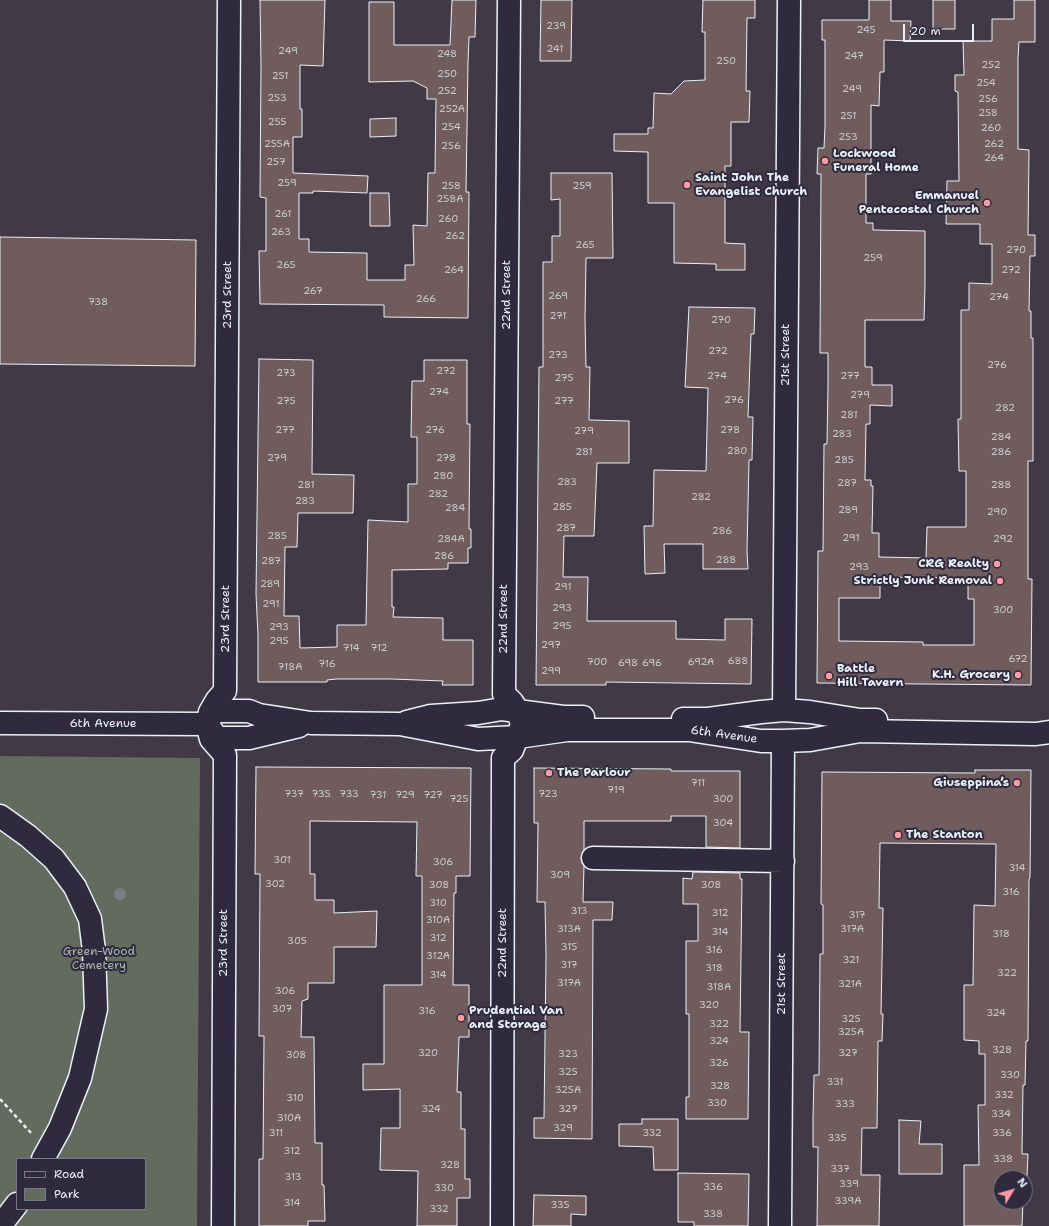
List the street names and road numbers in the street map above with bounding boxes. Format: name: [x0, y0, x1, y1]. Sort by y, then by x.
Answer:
street label: 22nd Street: [500, 260, 514, 330]
street label: 23rd Street: [221, 261, 235, 329]
street label: 21st Street: [779, 324, 793, 386]
street label: 22nd Street: [497, 584, 511, 654]
street label: 23rd Street: [219, 585, 233, 653]
street label: 6th Avenue: [69, 717, 137, 731]
street label: 6th Avenue: [690, 723, 758, 747]
street label: 22nd Street: [496, 908, 510, 978]
street label: 23rd Street: [217, 909, 231, 977]
street label: 21st Street: [775, 953, 789, 1015]

